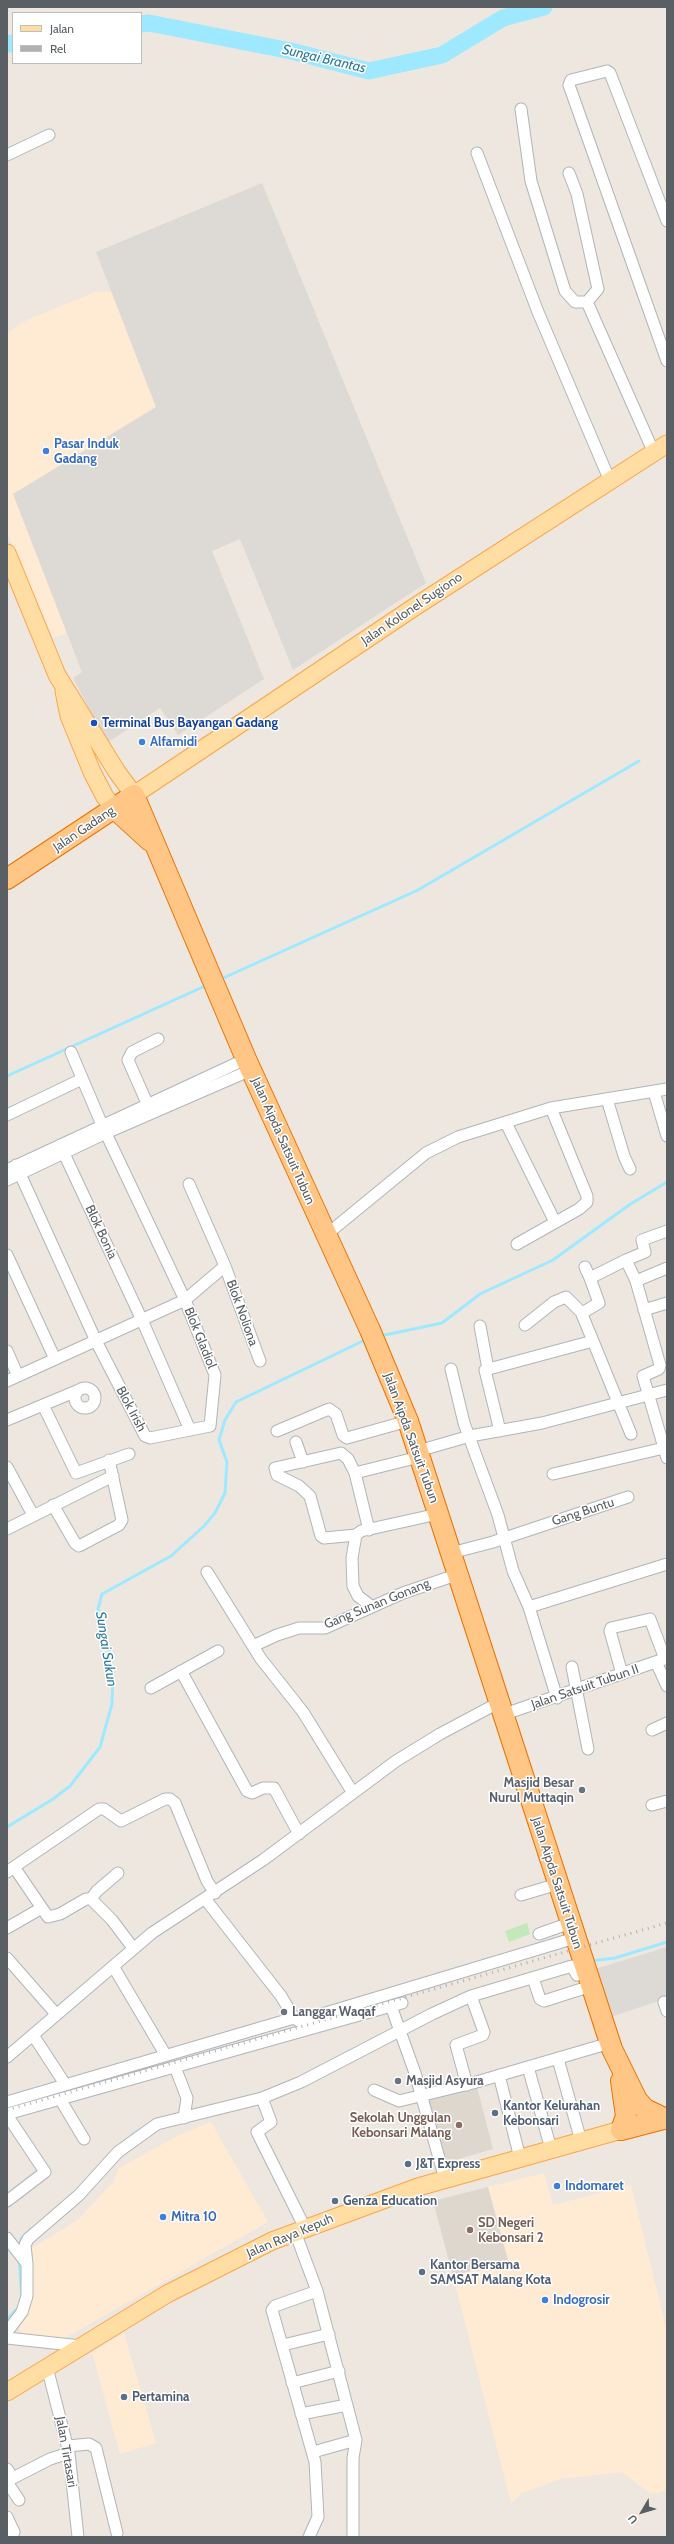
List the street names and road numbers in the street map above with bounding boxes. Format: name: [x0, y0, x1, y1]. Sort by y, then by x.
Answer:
street label: Jalan Kolonel Sugiono: [359, 569, 465, 649]
street label: Jalan Gadang: [50, 803, 118, 855]
street label: Jalan Aipda Satsuit Tubun: [248, 1075, 318, 1207]
street label: Blok Bonia: [82, 1203, 120, 1261]
street label: Blok Noliona: [223, 1278, 261, 1348]
street label: Blok Gladiol: [181, 1305, 219, 1371]
street label: Jalan Aipda Satsuit Tubun: [380, 1371, 442, 1505]
street label: Blok Irish: [113, 1384, 149, 1434]
street label: Gang Buntu: [550, 1495, 616, 1529]
street label: Gang Sunan Gonang: [322, 1576, 432, 1632]
street label: Jalan Satsuit Tubun II: [529, 1661, 641, 1713]
street label: Jalan Aipda Satsuit Tubun: [528, 1815, 586, 1951]
street label: Jalan Raya Kepuh: [244, 2211, 336, 2261]
street label: Jalan Tirtasari: [52, 2415, 80, 2489]

